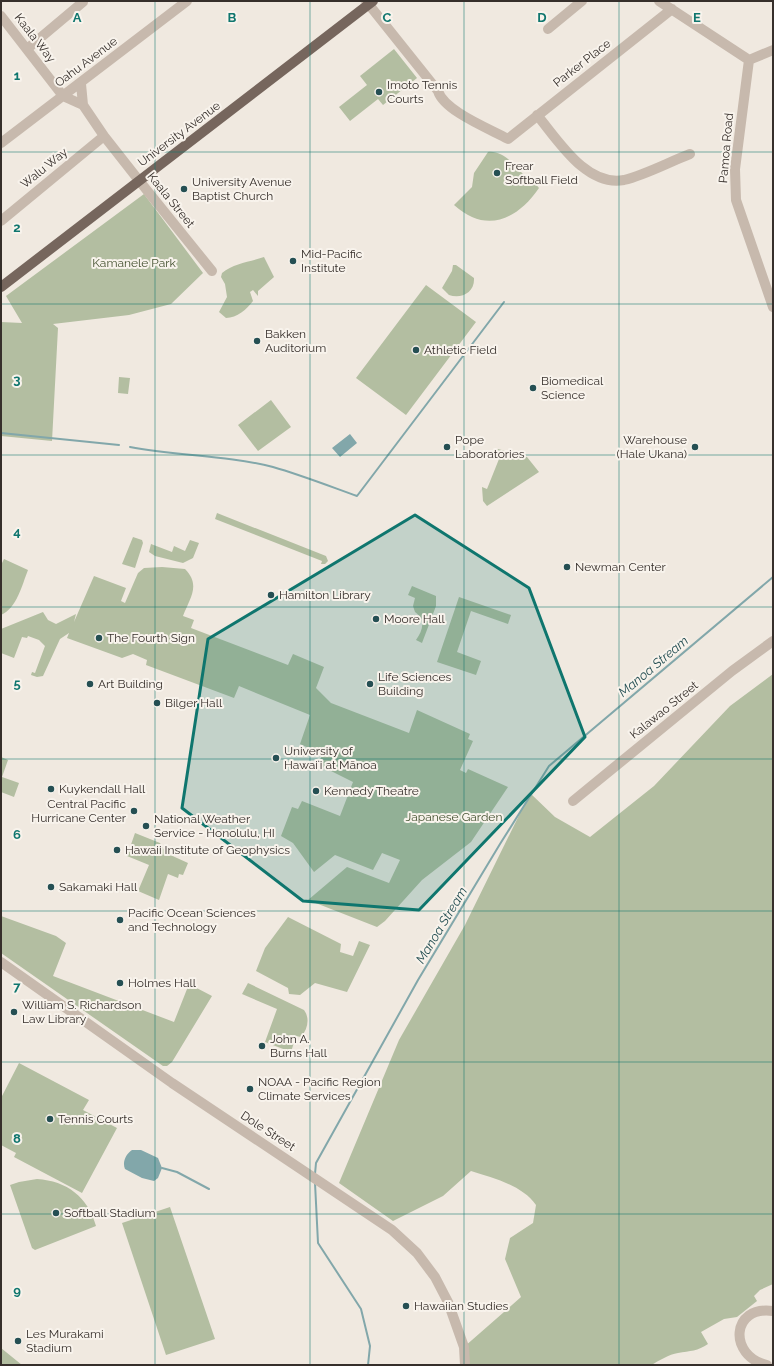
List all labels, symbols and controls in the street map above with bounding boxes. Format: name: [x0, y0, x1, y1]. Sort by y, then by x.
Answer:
text: A: [73, 10, 82, 25]
text: B: [228, 10, 237, 25]
text: C: [383, 10, 392, 25]
text: D: [537, 10, 547, 25]
text: E: [693, 10, 701, 25]
street label: Kaala Way: [12, 11, 59, 66]
street label: Oahu Avenue: [52, 34, 120, 90]
street label: Parker Place: [550, 36, 614, 90]
text: 1: [14, 68, 21, 83]
place label: Imoto Tennis Courts: [387, 78, 457, 106]
marker: Imoto Tennis Courts: [374, 87, 384, 97]
street label: University Avenue: [135, 98, 223, 170]
street label: Pamoa Road: [716, 112, 736, 184]
street label: Walu Way: [18, 145, 71, 191]
place label: Frear Softball Field: [505, 159, 578, 187]
marker: Frear Softball Field: [492, 168, 502, 178]
street label: Kaala Street: [144, 170, 198, 230]
place label: University Avenue Baptist Church: [192, 175, 291, 203]
marker: University Avenue Baptist Church: [179, 184, 189, 194]
text: 2: [13, 220, 21, 235]
place label: Mid-Pacific Institute: [301, 247, 363, 275]
park label: Kamanele Park: [92, 256, 177, 270]
marker: Mid-Pacific Institute: [288, 256, 298, 266]
place label: Bakken Auditorium: [265, 327, 326, 355]
marker: Bakken Auditorium: [252, 336, 262, 346]
place label: Athletic Field: [424, 343, 497, 357]
marker: Athletic Field: [411, 345, 421, 355]
text: 3: [13, 372, 21, 387]
place label: Biomedical Science: [541, 374, 604, 402]
marker: Biomedical Science: [528, 383, 538, 393]
place label: Pope Laboratories: [455, 433, 525, 461]
place label: Warehouse (Hale Ukana): [616, 433, 687, 461]
marker: Pope Laboratories: [442, 442, 452, 452]
marker: Warehouse (Hale Ukana): [690, 442, 700, 452]
text: 4: [13, 524, 21, 539]
place label: Newman Center: [575, 560, 667, 574]
marker: Newman Center: [562, 562, 572, 572]
place label: Hamilton Library: [279, 588, 371, 602]
marker: Hamilton Library: [266, 590, 276, 600]
place label: Moore Hall: [384, 612, 445, 626]
marker: Moore Hall: [371, 614, 381, 624]
place label: The Fourth Sign: [107, 631, 195, 645]
marker: The Fourth Sign: [94, 633, 104, 643]
water label: Manoa Stream: [615, 633, 691, 700]
place label: Life Sciences Building: [378, 670, 452, 698]
text: 5: [13, 676, 21, 691]
place label: Art Building: [98, 677, 163, 691]
street label: Kalawao Street: [627, 678, 701, 742]
marker: Art Building: [85, 679, 95, 689]
marker: Life Sciences Building: [365, 679, 375, 689]
place label: Bilger Hall: [165, 696, 223, 710]
marker: Bilger Hall: [152, 698, 162, 708]
place label: University of Hawaiʻi at Mānoa: [284, 744, 377, 772]
marker: University of Hawaiʻi at Mānoa: [271, 753, 281, 763]
place label: Kuykendall Hall: [59, 782, 146, 796]
marker: Kuykendall Hall: [46, 784, 56, 794]
place label: Kennedy Theatre: [324, 784, 419, 798]
marker: Kennedy Theatre: [311, 786, 321, 796]
place label: Central Pacific Hurricane Center: [31, 797, 127, 825]
marker: Central Pacific Hurricane Center: [129, 806, 139, 816]
park label: Japanese Garden: [406, 810, 502, 824]
place label: National Weather Service - Honolulu, HI: [154, 812, 275, 840]
marker: National Weather Service - Honolulu, HI: [141, 821, 151, 831]
text: 6: [13, 827, 21, 842]
place label: Hawaii Institute of Geophysics: [125, 843, 290, 857]
marker: Hawaii Institute of Geophysics: [112, 845, 122, 855]
place label: Sakamaki Hall: [59, 880, 138, 894]
marker: Sakamaki Hall: [46, 882, 56, 892]
water label: Manoa Stream: [413, 884, 470, 966]
place label: Pacific Ocean Sciences and Technology: [128, 906, 256, 934]
marker: Pacific Ocean Sciences and Technology: [115, 915, 125, 925]
place label: Holmes Hall: [128, 976, 197, 990]
marker: Holmes Hall: [115, 978, 125, 988]
text: 7: [13, 979, 21, 994]
place label: William S. Richardson Law Library: [22, 998, 142, 1026]
marker: William S. Richardson Law Library: [9, 1007, 19, 1017]
place label: John A. Burns Hall: [270, 1032, 328, 1060]
marker: John A. Burns Hall: [257, 1041, 267, 1051]
place label: NOAA - Pacific Region Climate Services: [258, 1075, 381, 1103]
marker: NOAA - Pacific Region Climate Services: [245, 1084, 255, 1094]
street label: Dole Street: [238, 1108, 298, 1154]
place label: Tennis Courts: [58, 1112, 133, 1126]
marker: Tennis Courts: [45, 1114, 55, 1124]
text: 8: [13, 1131, 21, 1146]
place label: Softball Stadium: [64, 1206, 155, 1220]
marker: Softball Stadium: [51, 1208, 61, 1218]
text: 9: [13, 1283, 21, 1298]
place label: Hawaiian Studies: [414, 1299, 509, 1313]
marker: Hawaiian Studies: [401, 1301, 411, 1311]
place label: Les Murakami Stadium: [26, 1327, 104, 1355]
marker: Les Murakami Stadium: [13, 1336, 23, 1346]

